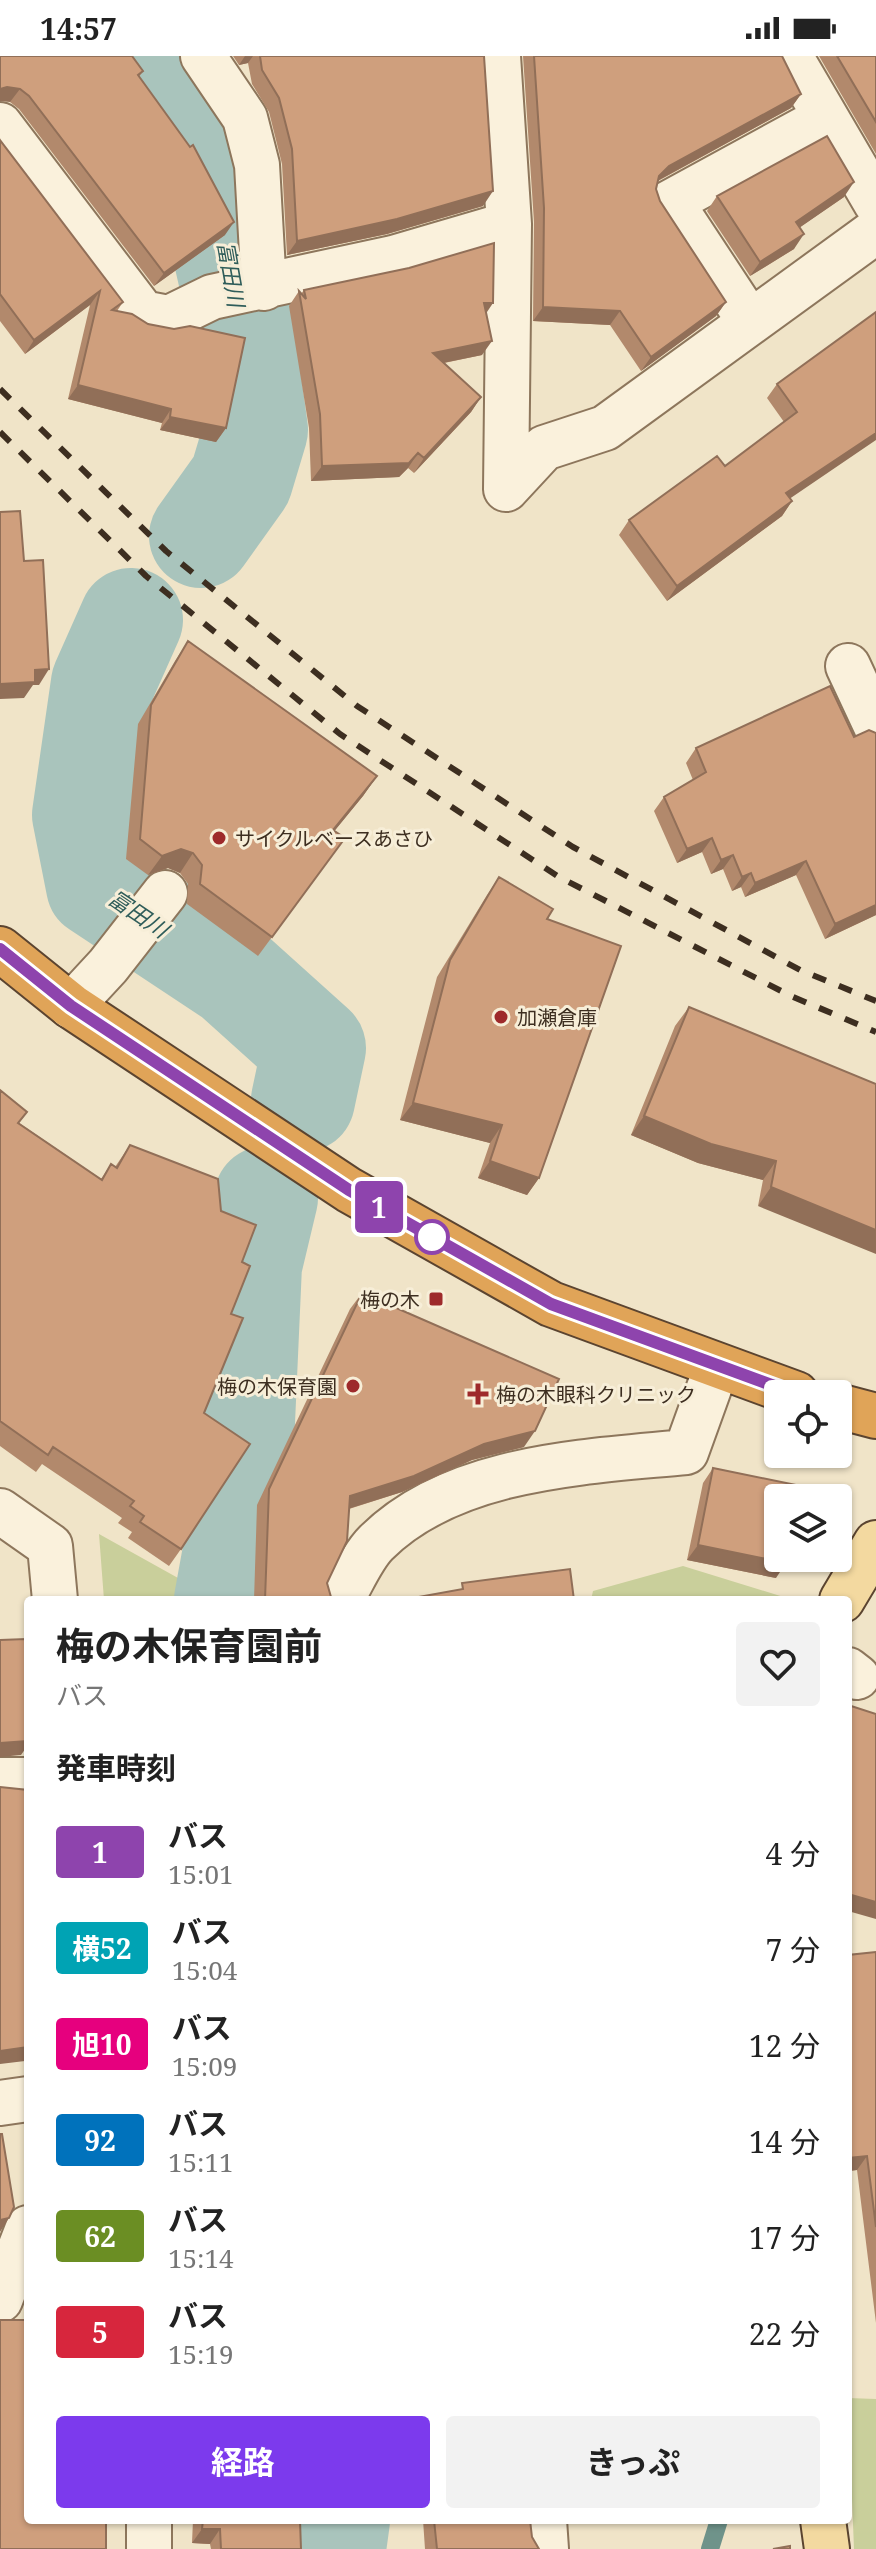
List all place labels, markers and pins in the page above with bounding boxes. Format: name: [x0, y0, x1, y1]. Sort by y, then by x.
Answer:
place label: サイクルベースあさひ: [235, 825, 433, 852]
marker: サイクルベースあさひ: [210, 829, 228, 847]
place label: 加瀬倉庫: [517, 1004, 597, 1031]
marker: 加瀬倉庫: [492, 1008, 510, 1026]
unlabelled marker: [415, 1220, 449, 1254]
place label: 梅の木: [360, 1286, 420, 1313]
marker: 梅の木: [427, 1290, 445, 1308]
place label: 梅の木保育園: [217, 1373, 337, 1400]
marker: 梅の木保育園: [344, 1377, 362, 1395]
place label: 梅の木眼科クリニック: [496, 1381, 696, 1408]
marker: 梅の木眼科クリニック: [467, 1383, 489, 1405]

